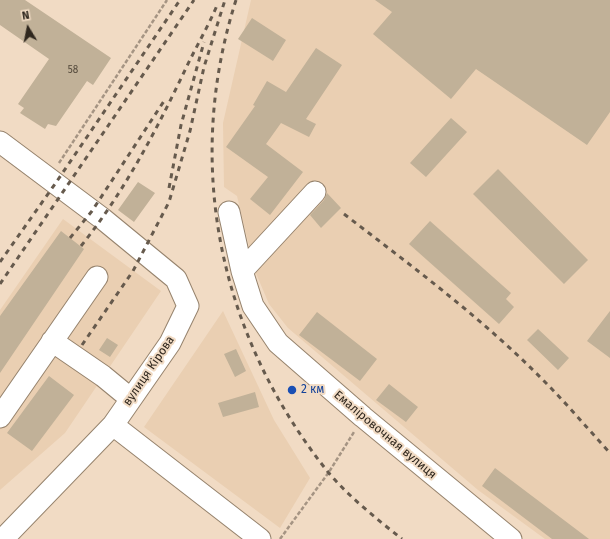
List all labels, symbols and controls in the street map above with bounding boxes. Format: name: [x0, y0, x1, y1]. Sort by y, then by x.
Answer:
north arrow: [8, 8, 48, 48]
text: N: [21, 9, 31, 23]
house number: 58: [68, 64, 78, 76]
street label: вулиця Кірова: [120, 333, 178, 409]
place label: 2 км: [301, 383, 324, 397]
marker: 2 км: [286, 384, 298, 396]
street label: Емаліровочная вулиця: [331, 388, 439, 482]

